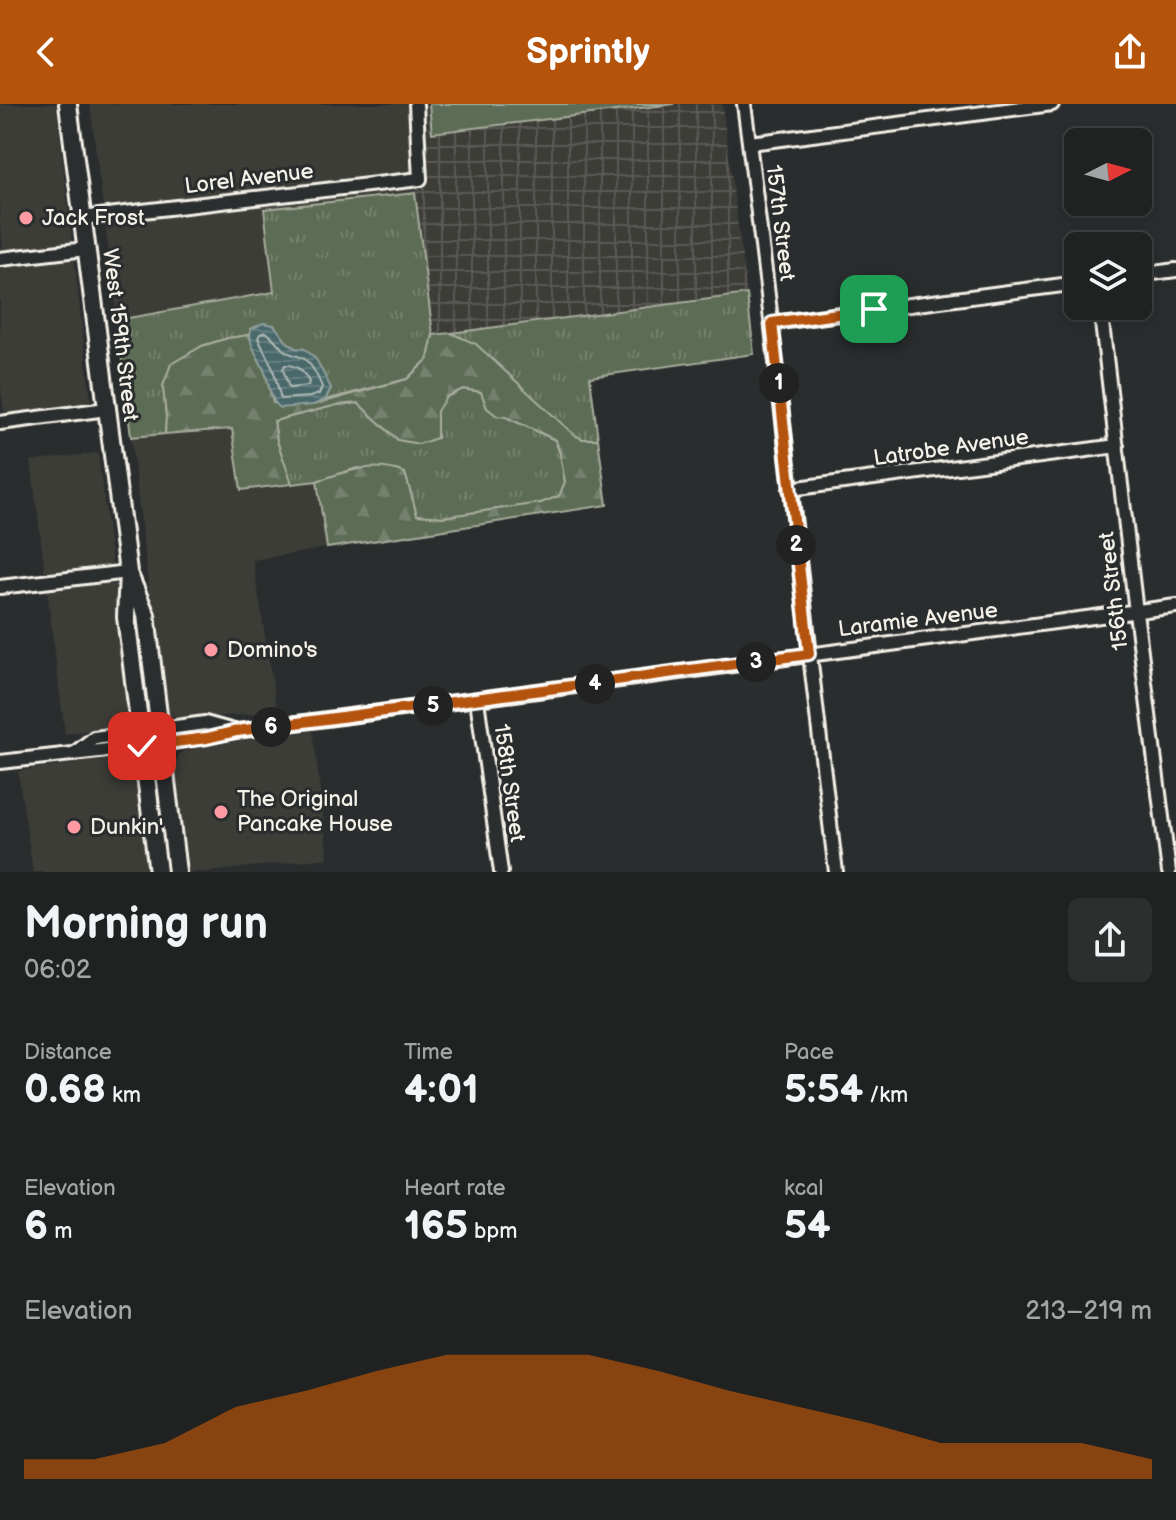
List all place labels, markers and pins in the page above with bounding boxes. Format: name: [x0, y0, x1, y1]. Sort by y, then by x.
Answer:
place label: Jack Frost: [42, 205, 145, 232]
marker: Jack Frost: [17, 209, 35, 227]
pin: [840, 275, 908, 343]
pin: 1: [759, 363, 799, 403]
pin: 2: [776, 525, 816, 565]
place label: Domino's: [227, 637, 318, 664]
marker: Domino's: [202, 641, 220, 659]
pin: 3: [736, 642, 776, 682]
pin: 4: [575, 664, 615, 704]
pin: 5: [413, 686, 453, 726]
pin: 6: [251, 707, 291, 747]
pin: [108, 712, 176, 780]
place label: The Original Pancake House: [237, 786, 393, 838]
marker: The Original Pancake House: [212, 803, 230, 821]
place label: Dunkin': [90, 814, 164, 841]
marker: Dunkin': [65, 818, 83, 836]

